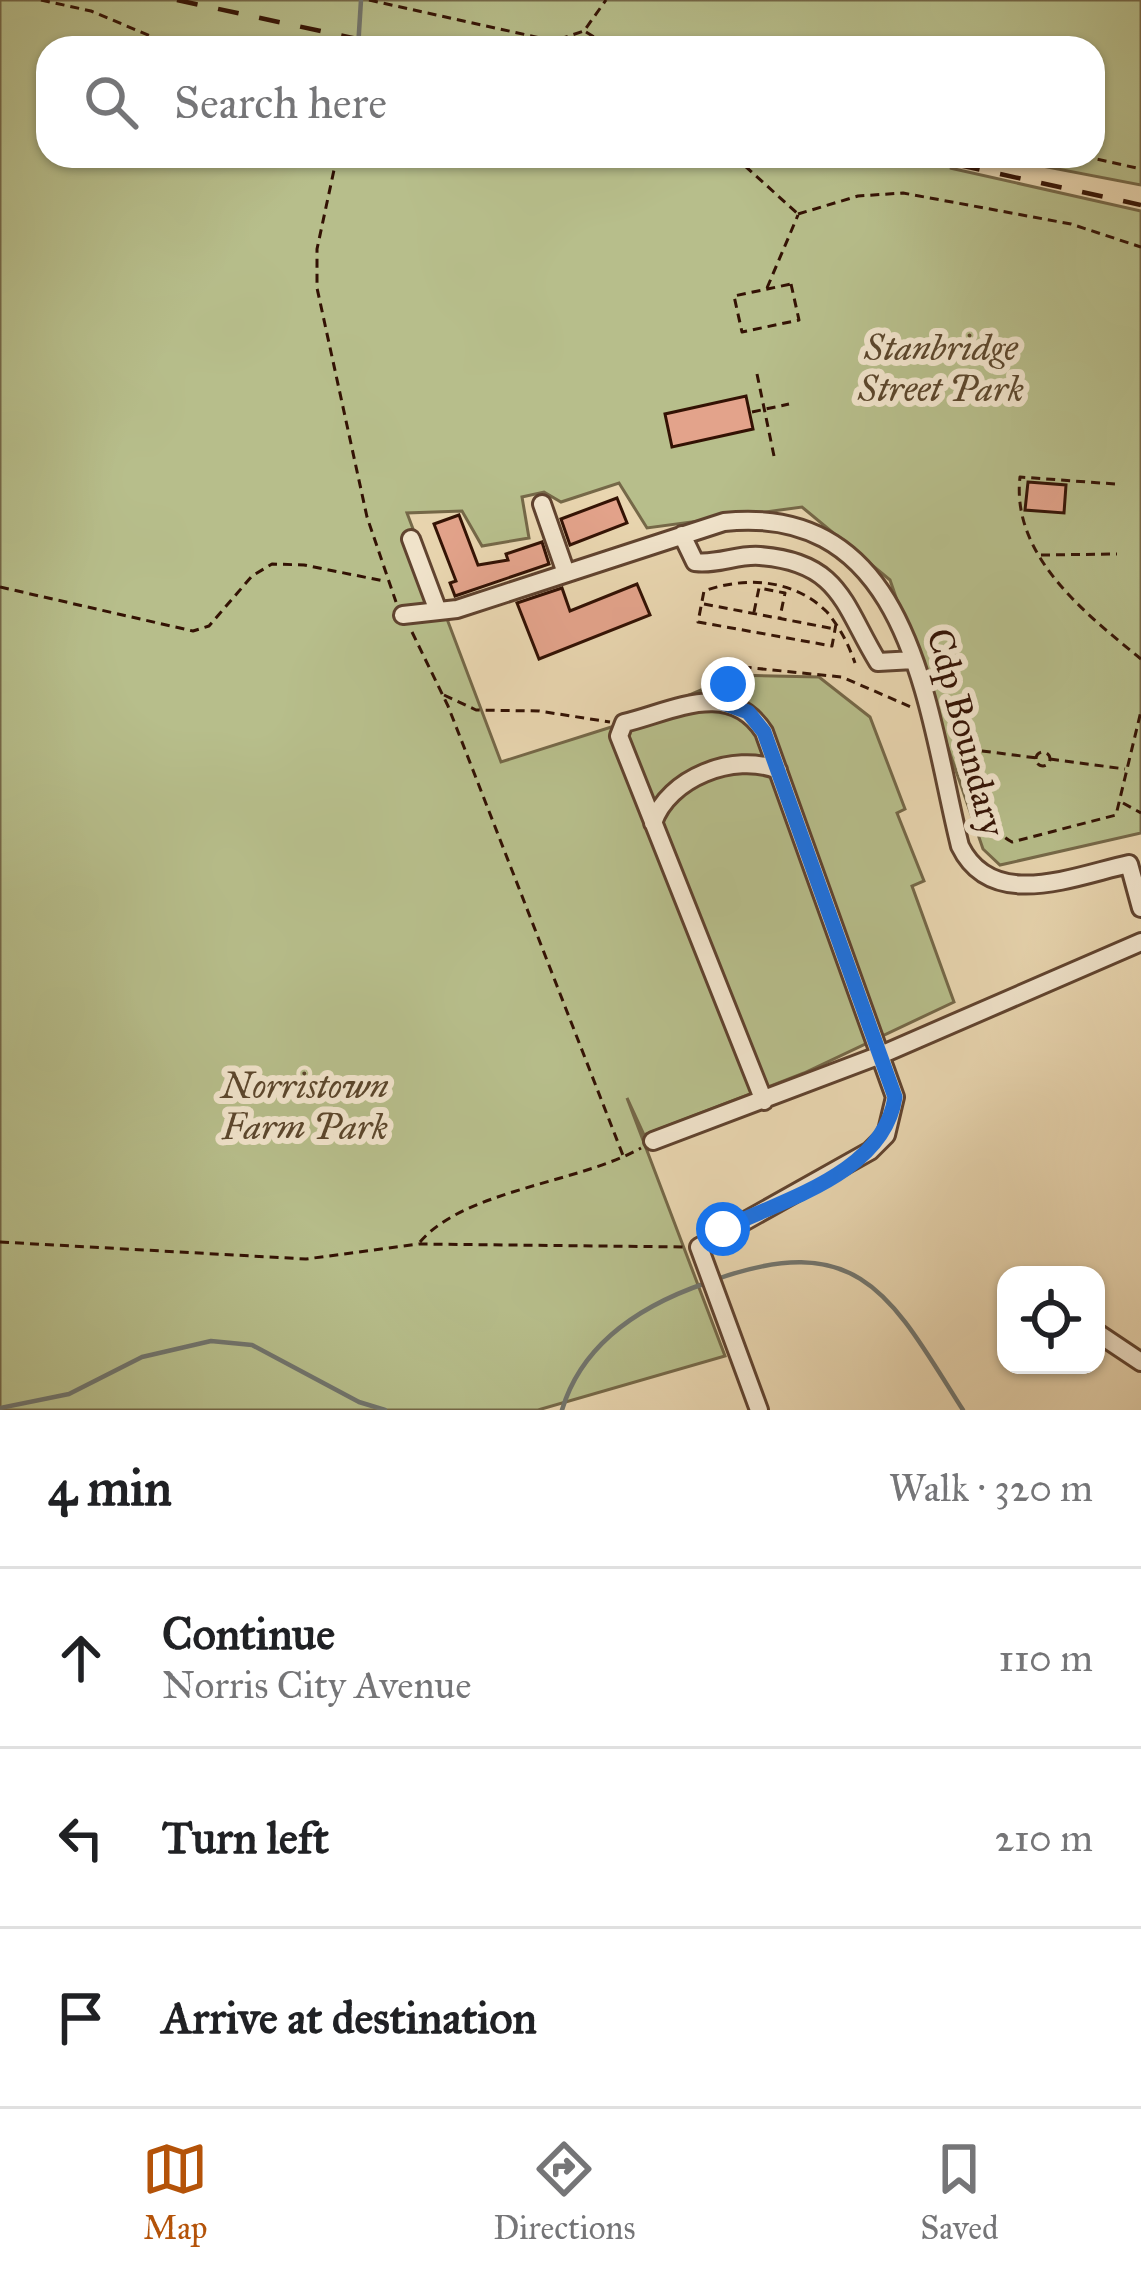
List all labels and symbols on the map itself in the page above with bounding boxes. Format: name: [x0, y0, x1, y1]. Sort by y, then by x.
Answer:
park label: Stanbridge Street Park: [857, 326, 1024, 411]
street label: Cdp Boundary: [917, 624, 1015, 842]
route end: [701, 657, 755, 711]
park label: Norristown Farm Park: [219, 1064, 389, 1149]
route start: [696, 1202, 750, 1256]

